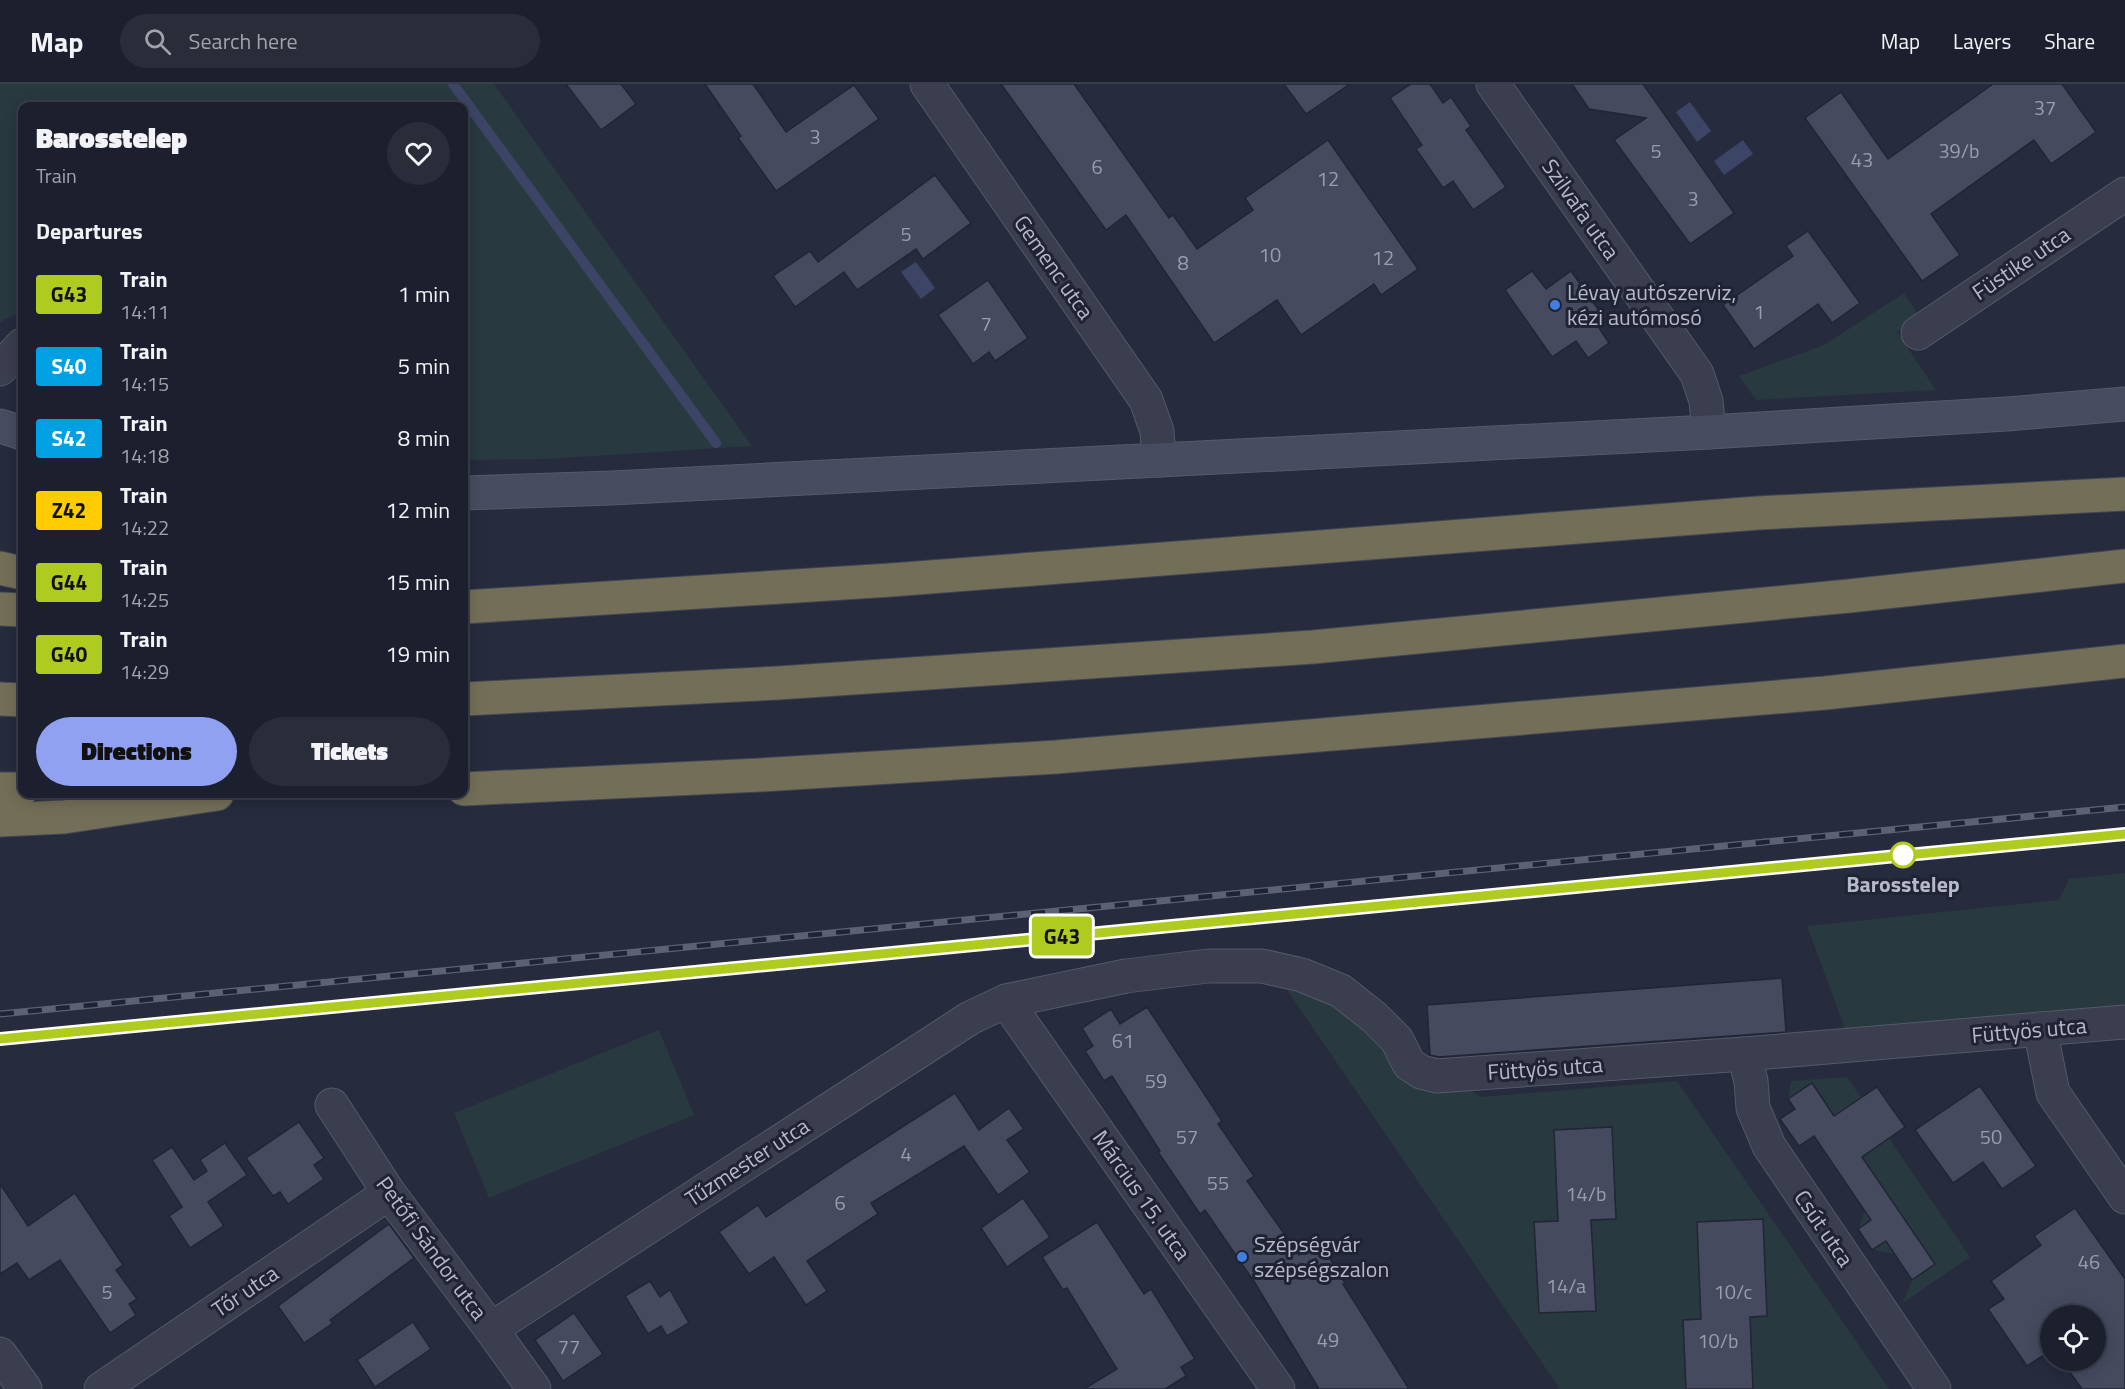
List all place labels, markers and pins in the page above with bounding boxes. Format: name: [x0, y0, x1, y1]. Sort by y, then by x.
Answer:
place label: Lévay autószerviz, kézi autómosó: [1567, 275, 1736, 334]
marker: Lévay autószerviz, kézi autómosó: [1548, 298, 1562, 312]
marker: Barosstelep: [1890, 842, 1916, 868]
place label: Barosstelep: [1846, 867, 1960, 901]
place label: Szépségvár szépségszalon: [1254, 1227, 1389, 1286]
marker: Szépségvár szépségszalon: [1235, 1250, 1249, 1264]

